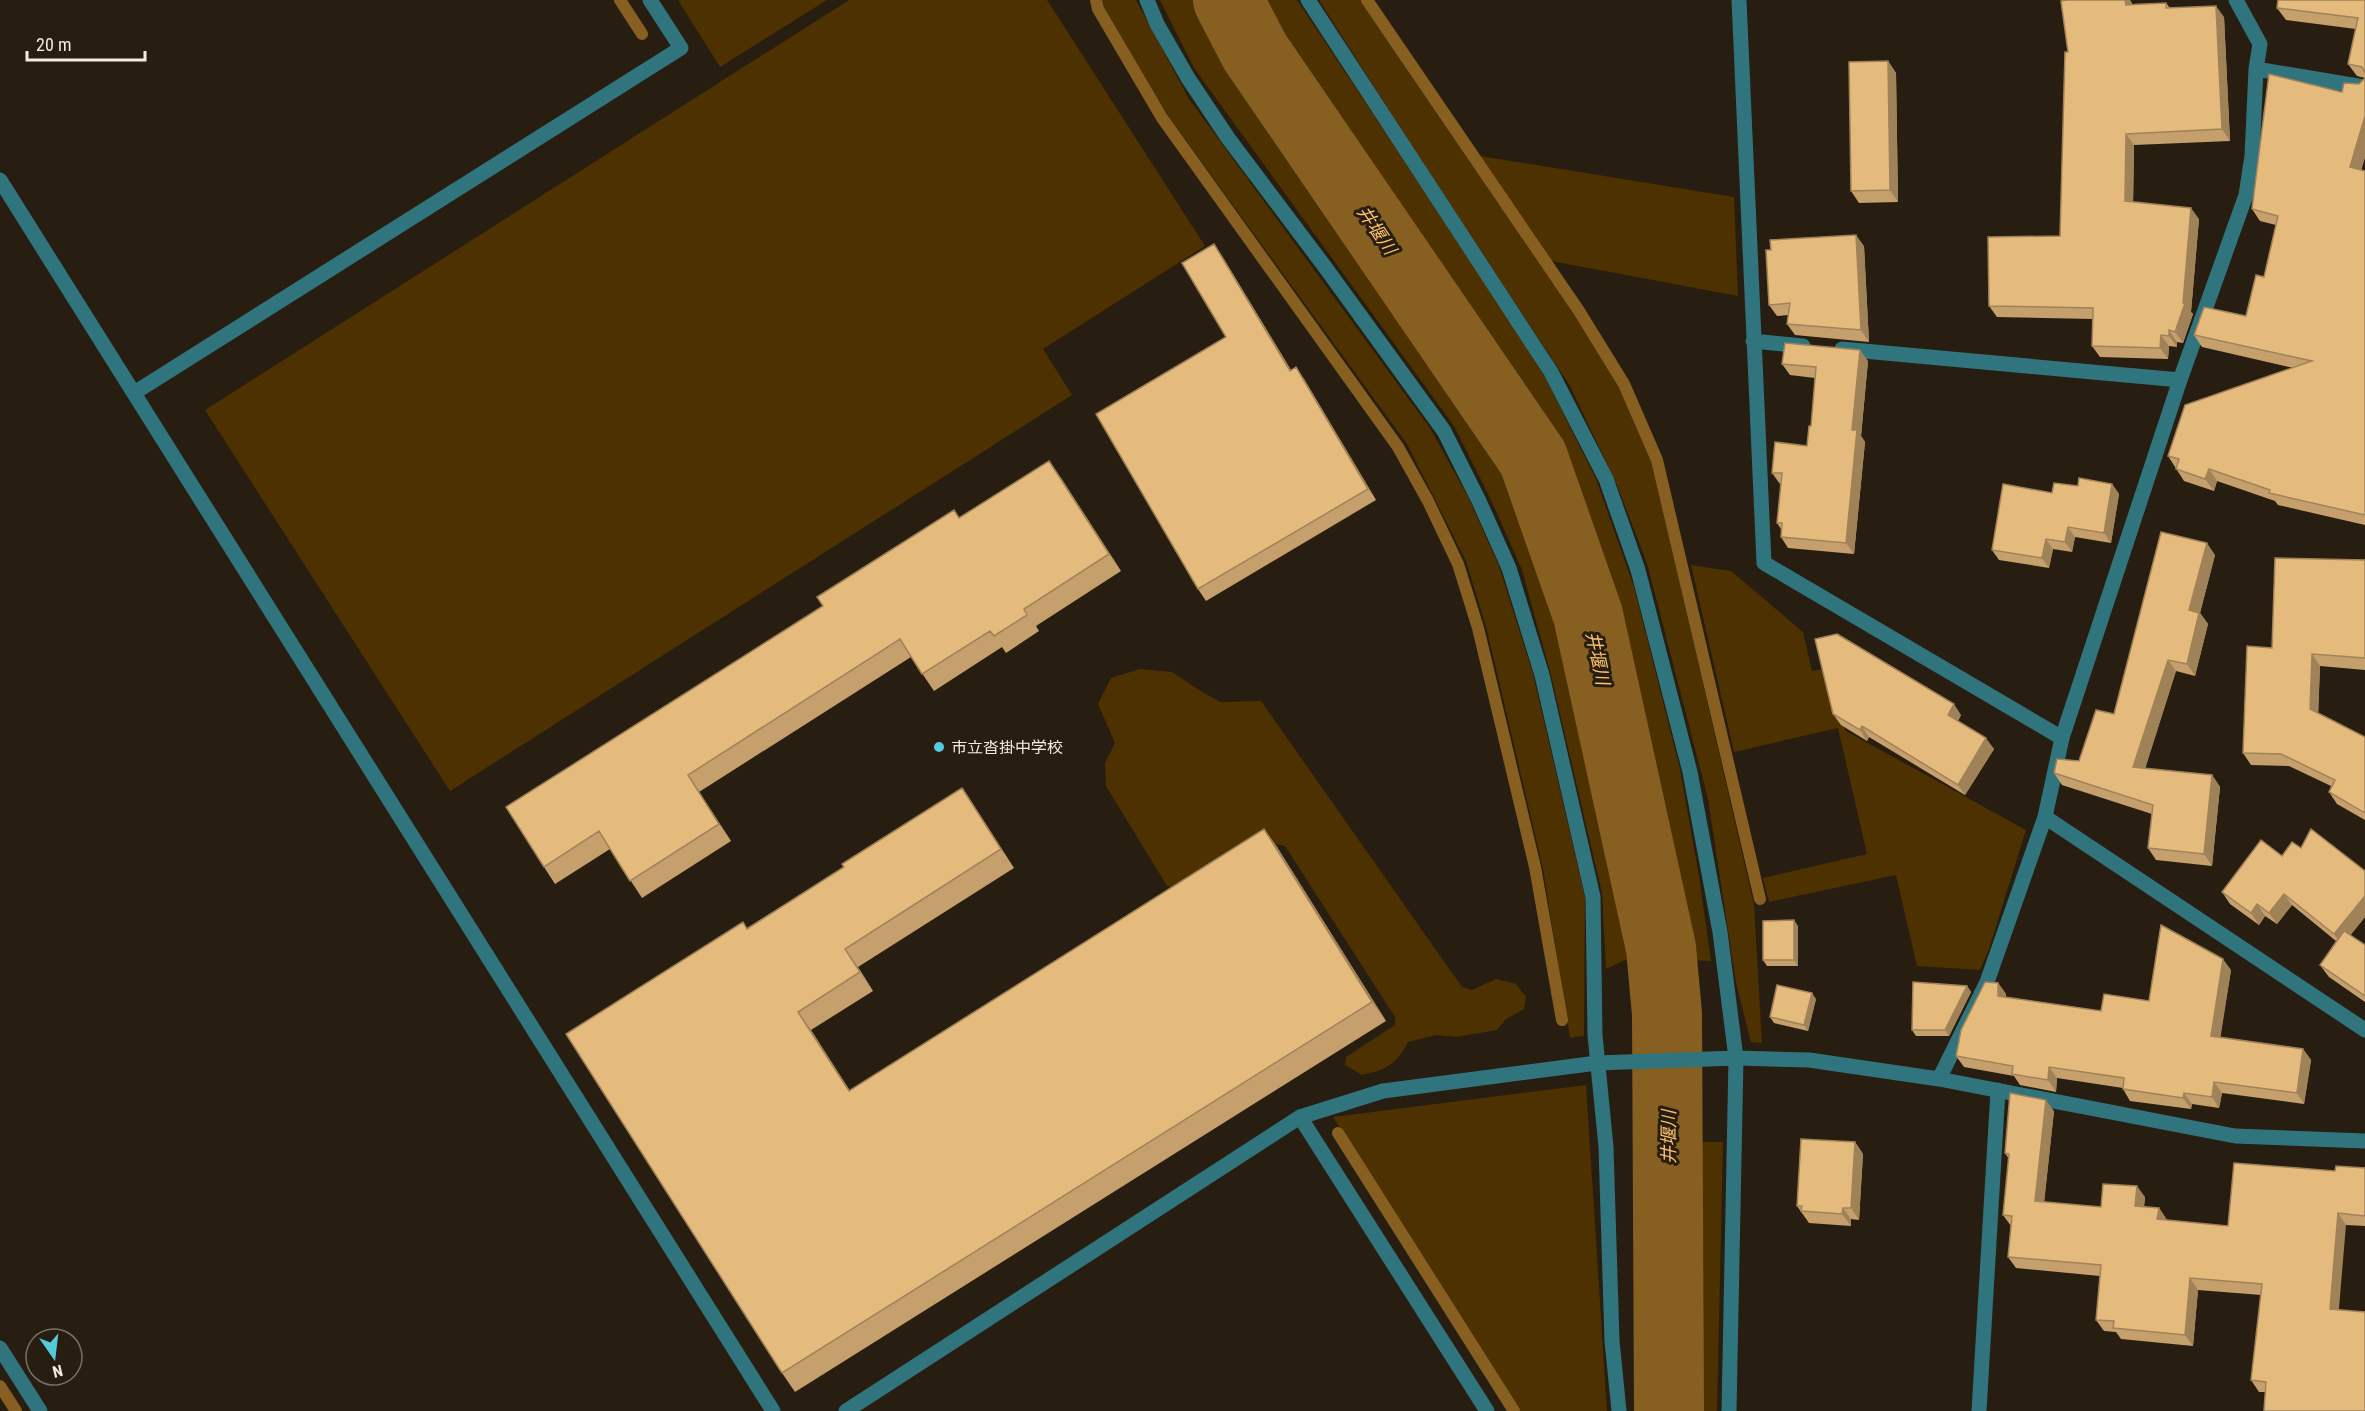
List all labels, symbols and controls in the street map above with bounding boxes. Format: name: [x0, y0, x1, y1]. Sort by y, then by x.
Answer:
scale bar: [27, 24, 146, 62]
text: 20 m: [36, 34, 71, 55]
water label: 井堰川: [1353, 202, 1402, 260]
water label: 井堰川: [1582, 629, 1614, 689]
place label: 市立沓掛中学校: [951, 738, 1063, 757]
marker: 市立沓掛中学校: [932, 740, 946, 754]
water label: 井堰川: [1658, 1108, 1679, 1164]
north arrow: [24, 1327, 84, 1387]
text: N: [50, 1361, 65, 1381]

